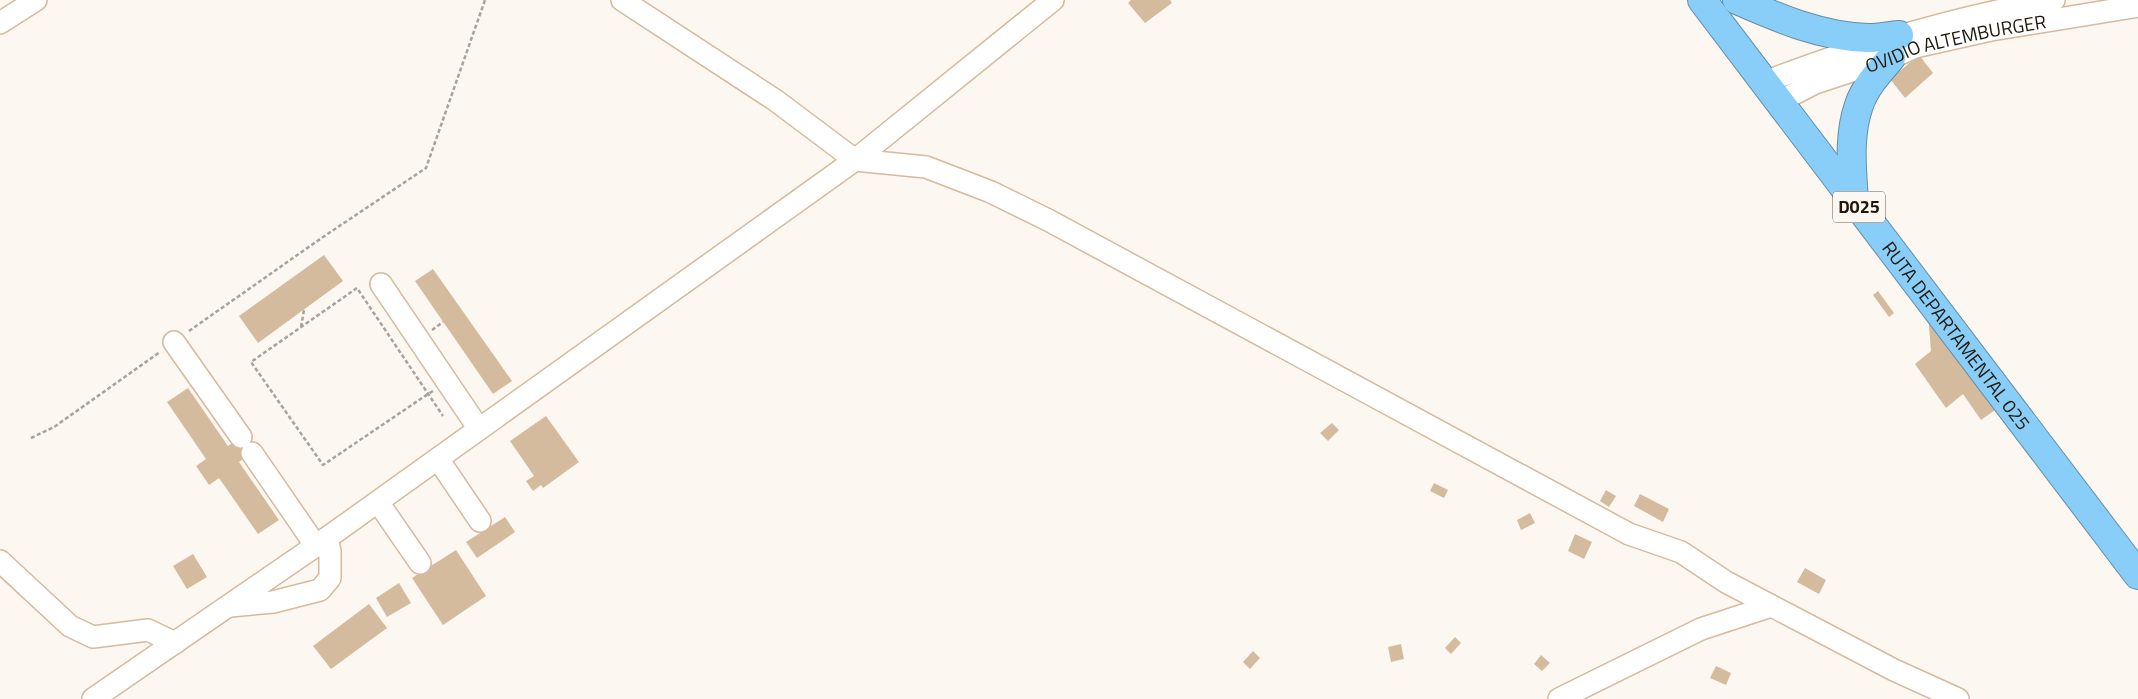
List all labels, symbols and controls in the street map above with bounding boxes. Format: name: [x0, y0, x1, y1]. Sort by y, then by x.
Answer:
street label: OVIDIO ALTEMBURGER: [1861, 6, 2048, 80]
road number: D025: [1833, 192, 1885, 222]
street label: RUTA DEPARTAMENTAL 025: [1876, 235, 2038, 436]

